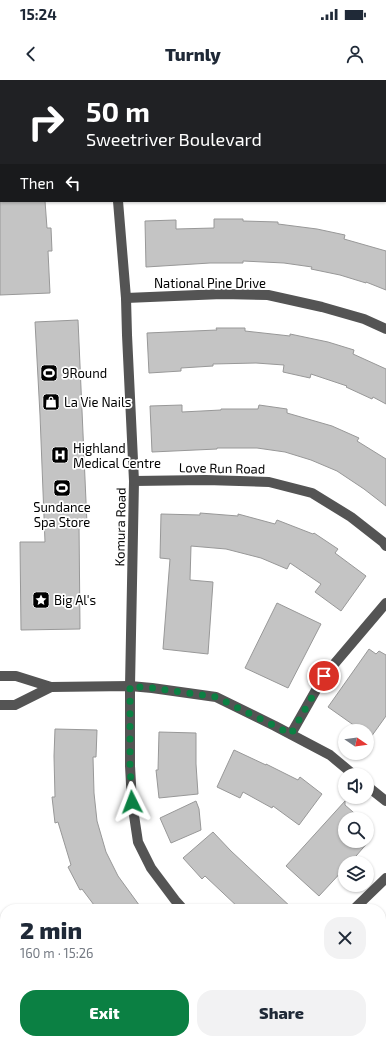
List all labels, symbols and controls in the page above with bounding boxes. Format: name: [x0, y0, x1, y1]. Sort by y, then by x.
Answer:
text: 15:24: [20, 5, 57, 23]
icon: back: [20, 43, 42, 65]
text: Turnly: [165, 43, 221, 65]
icon: person: [344, 43, 366, 65]
text: 50 m: [86, 94, 150, 128]
icon: right: [20, 96, 72, 148]
text: Sweetriver Boulevard: [86, 128, 262, 150]
icon: left: [62, 172, 84, 194]
text: Then: [20, 174, 54, 192]
street label: National Pine Drive: [154, 275, 266, 291]
sports icon: 9Round: [39, 363, 59, 383]
place label: 9Round: [62, 365, 107, 381]
shop icon: La Vie Nails: [41, 392, 61, 412]
place label: La Vie Nails: [64, 394, 131, 410]
place label: Highland Medical Centre: [73, 440, 161, 471]
hospital icon: Highland Medical Centre: [50, 445, 70, 465]
street label: Love Run Road: [179, 459, 265, 477]
sports icon: Sundance Spa Store: [52, 478, 72, 498]
street label: Komura Road: [111, 487, 129, 567]
place label: Sundance Spa Store: [33, 499, 91, 530]
place icon: Big Al's: [31, 590, 51, 610]
place label: Big Al's: [54, 592, 96, 608]
pin: [307, 659, 341, 693]
icon: arrive: [313, 665, 335, 687]
north arrow: [338, 724, 374, 760]
map controls: [338, 724, 374, 892]
button: sound: [338, 768, 374, 804]
position arrow: [111, 781, 153, 823]
button: search: [338, 812, 374, 848]
button: layers: [338, 856, 374, 892]
text: 2 min: [20, 915, 82, 944]
button: close: [324, 917, 366, 959]
text: 160 m · 15:26: [20, 945, 94, 961]
button: Exit: [20, 990, 189, 1036]
button: Share: [197, 990, 366, 1036]

